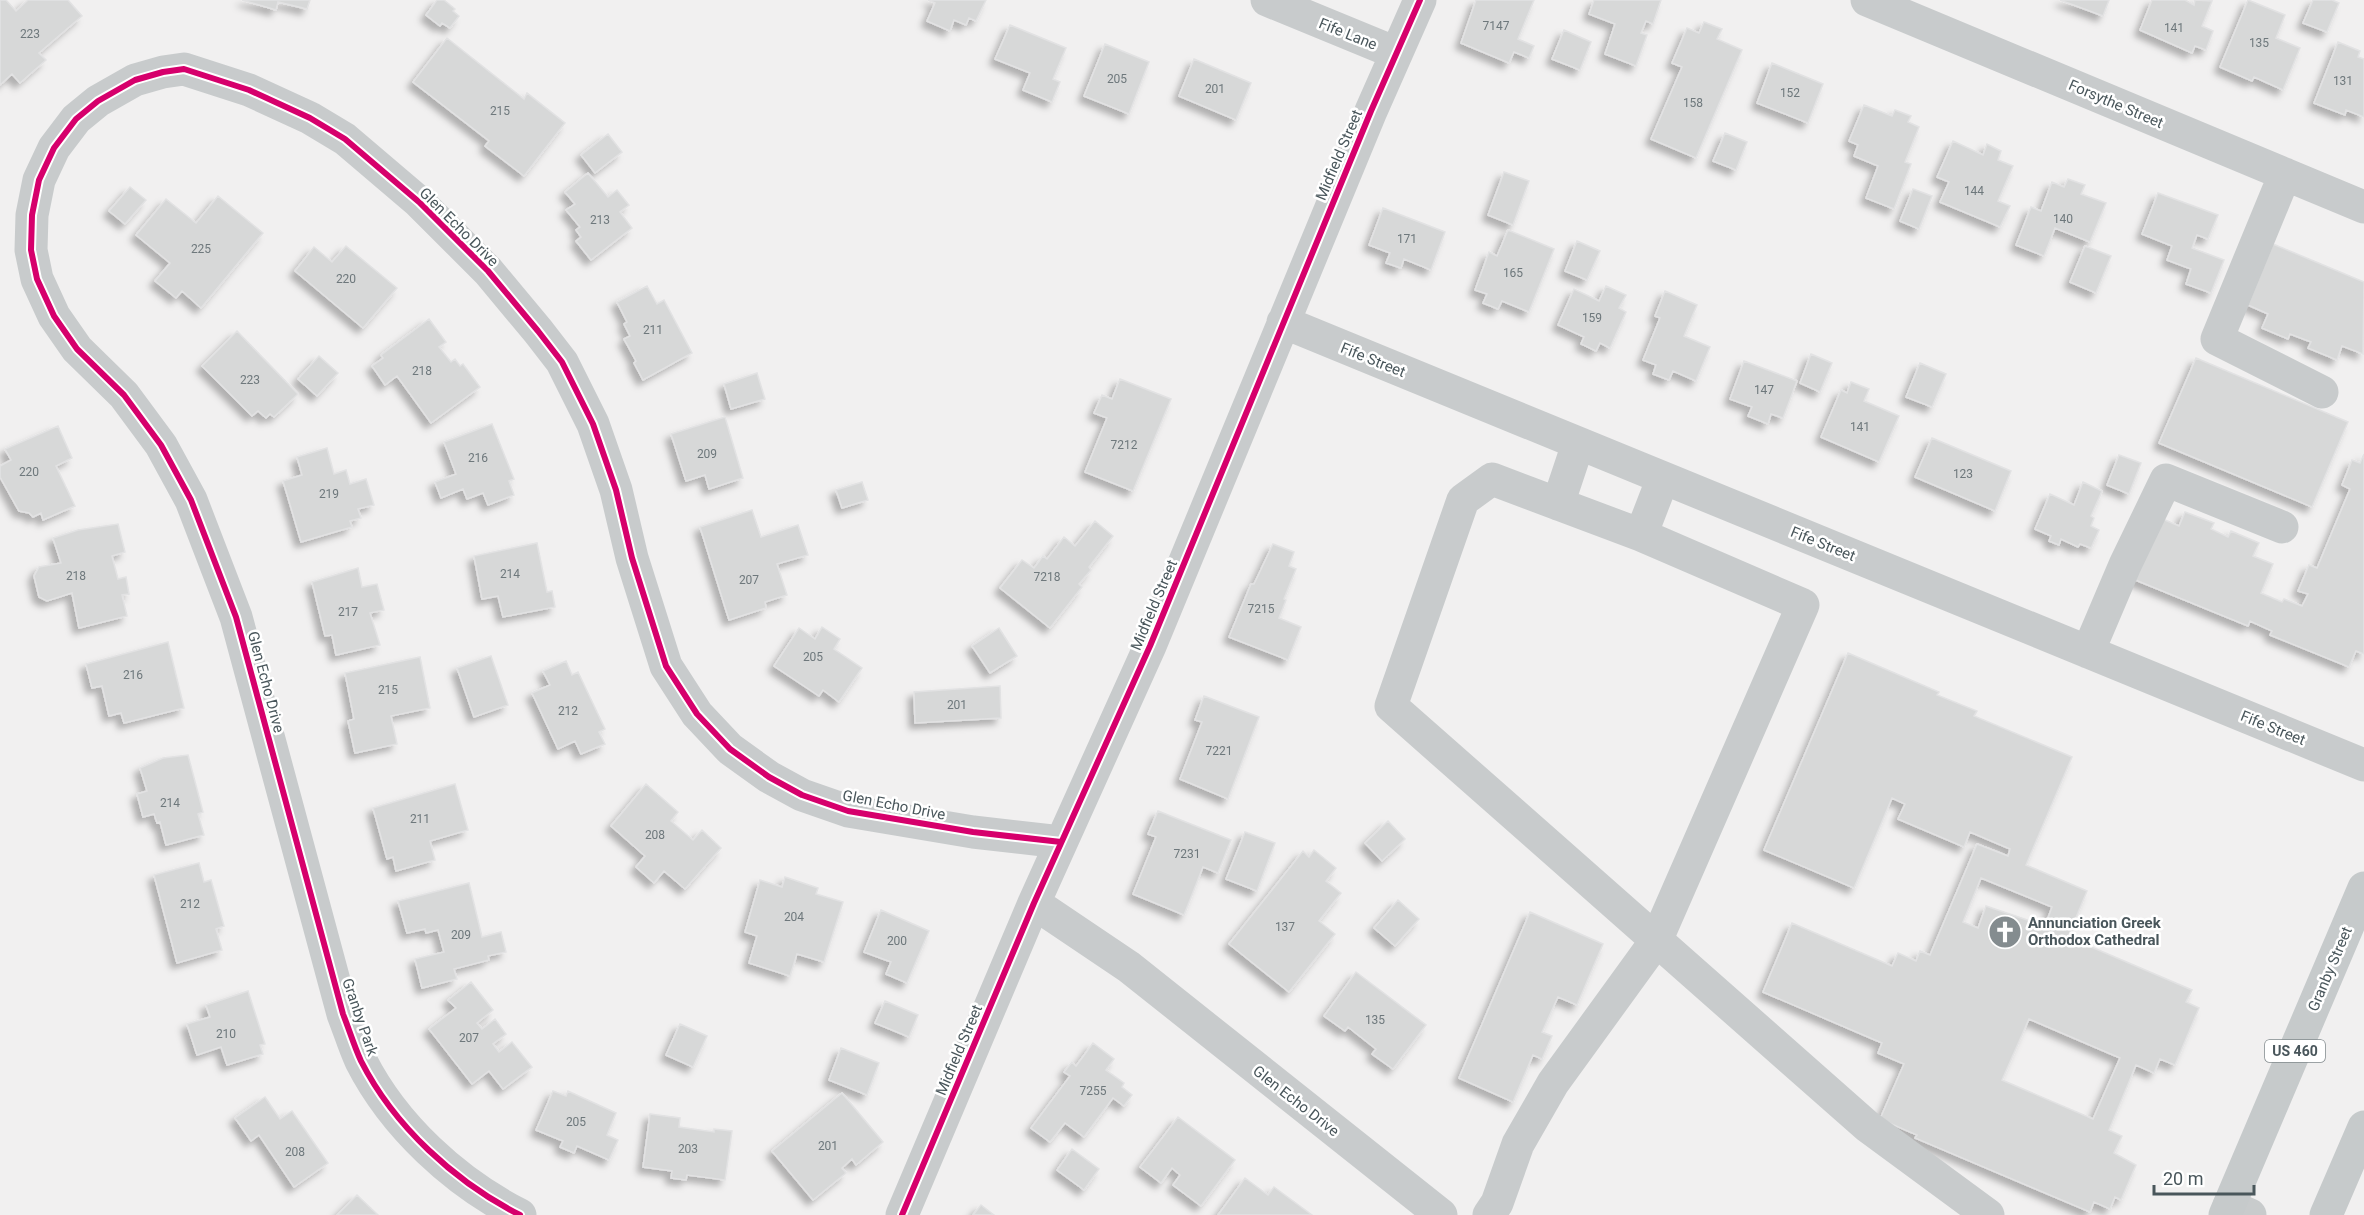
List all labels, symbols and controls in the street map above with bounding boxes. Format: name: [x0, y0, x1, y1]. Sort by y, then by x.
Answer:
street label: Fife Lane: [1316, 14, 1380, 54]
house number: 7147: [1483, 19, 1510, 33]
house number: 141: [2164, 21, 2184, 35]
house number: 223: [20, 27, 40, 41]
house number: 135: [2249, 36, 2269, 50]
house number: 205: [1107, 72, 1127, 86]
house number: 131: [2333, 74, 2353, 88]
street label: Forsythe Street: [2066, 76, 2166, 132]
house number: 201: [1205, 82, 1225, 96]
house number: 152: [1780, 86, 1800, 100]
house number: 158: [1683, 96, 1703, 110]
house number: 215: [490, 104, 510, 118]
street label: Midfield Street: [1312, 107, 1366, 203]
street label: Glen Echo Drive: [416, 184, 502, 270]
house number: 144: [1964, 184, 1984, 198]
house number: 140: [2053, 212, 2073, 226]
house number: 213: [590, 213, 610, 227]
house number: 171: [1397, 232, 1417, 246]
house number: 225: [191, 242, 211, 256]
house number: 165: [1503, 266, 1523, 280]
house number: 220: [336, 272, 356, 286]
house number: 159: [1582, 311, 1602, 325]
house number: 211: [643, 323, 663, 337]
street label: Fife Street: [1338, 339, 1408, 381]
house number: 218: [412, 364, 432, 378]
house number: 223: [240, 373, 260, 387]
house number: 147: [1754, 383, 1774, 397]
house number: 141: [1850, 420, 1870, 434]
house number: 7212: [1111, 438, 1138, 452]
house number: 209: [697, 447, 717, 461]
house number: 216: [468, 451, 488, 465]
house number: 220: [19, 465, 39, 479]
house number: 123: [1953, 467, 1973, 481]
house number: 219: [319, 487, 339, 501]
street label: Fife Street: [1788, 523, 1858, 565]
street label: Midfield Street: [1127, 557, 1181, 653]
house number: 214: [500, 567, 520, 581]
house number: 218: [66, 569, 86, 583]
house number: 7218: [1034, 570, 1061, 584]
house number: 207: [739, 573, 759, 587]
house number: 7215: [1248, 602, 1275, 616]
house number: 217: [338, 605, 358, 619]
street label: Glen Echo Drive: [244, 629, 288, 735]
house number: 205: [803, 650, 823, 664]
house number: 216: [123, 668, 143, 682]
house number: 215: [378, 683, 398, 697]
house number: 201: [947, 698, 967, 712]
house number: 212: [558, 704, 578, 718]
street label: Fife Street: [2238, 707, 2308, 749]
house number: 7221: [1206, 744, 1232, 758]
street label: Glen Echo Drive: [841, 786, 947, 824]
house number: 214: [160, 796, 180, 810]
house number: 211: [410, 812, 430, 826]
house number: 208: [645, 828, 665, 842]
house number: 7231: [1174, 847, 1200, 861]
house number: 212: [180, 897, 200, 911]
house number: 204: [784, 910, 804, 924]
church icon: Annunciation Greek Orthodox Cathedral: [1987, 914, 2023, 950]
place label: Annunciation Greek Orthodox Cathedral: [2028, 914, 2162, 949]
house number: 137: [1275, 920, 1295, 934]
street label: Granby Street: [2304, 924, 2356, 1014]
house number: 209: [451, 928, 471, 942]
house number: 200: [887, 934, 907, 948]
street label: Granby Park: [338, 976, 382, 1059]
street label: Midfield Street: [932, 1002, 986, 1098]
house number: 135: [1365, 1013, 1385, 1027]
house number: 210: [216, 1027, 236, 1041]
house number: 207: [459, 1031, 479, 1045]
road number: US 460: [2265, 1040, 2325, 1062]
street label: Glen Echo Drive: [1249, 1062, 1343, 1140]
house number: 7255: [1080, 1084, 1107, 1098]
house number: 205: [566, 1115, 586, 1129]
house number: 201: [818, 1139, 838, 1153]
house number: 203: [678, 1142, 698, 1156]
house number: 208: [285, 1145, 305, 1159]
scale bar: [2154, 1158, 2254, 1196]
text: 20 m: [2163, 1168, 2203, 1189]

